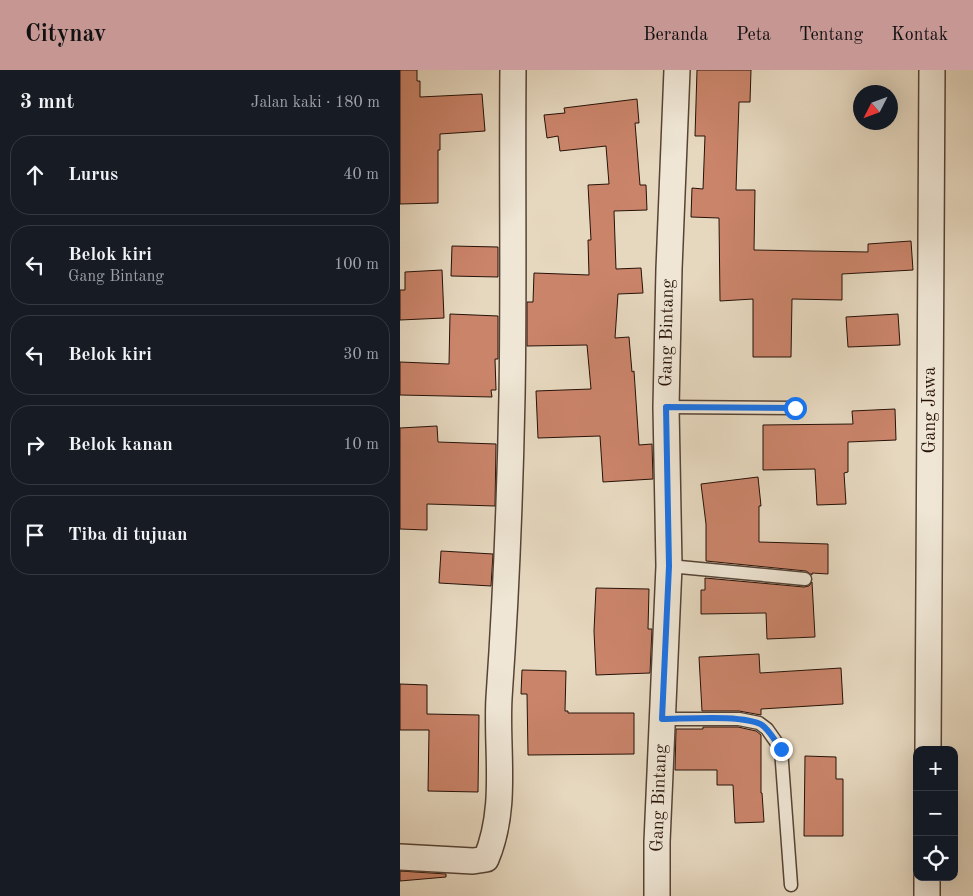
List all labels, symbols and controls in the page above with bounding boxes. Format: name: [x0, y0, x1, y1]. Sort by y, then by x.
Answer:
text: Citynav: [25, 23, 106, 47]
text: Beranda: [643, 26, 708, 44]
text: Peta: [736, 26, 771, 44]
text: Tentang: [799, 26, 863, 44]
text: Kontak: [891, 26, 948, 44]
north arrow: [853, 85, 898, 130]
text: 3 mnt: [20, 92, 74, 113]
text: Jalan kaki · 180 m: [251, 95, 380, 111]
icon: ahead: [21, 161, 49, 189]
text: Lurus: [68, 166, 118, 185]
text: 40 m: [343, 167, 379, 183]
text: Belok kiri: [68, 246, 152, 265]
icon: left: [21, 251, 49, 279]
text: 100 m: [334, 257, 379, 273]
text: Gang Bintang: [68, 269, 164, 285]
street label: Gang Bintang: [657, 279, 677, 387]
icon: left: [21, 341, 49, 369]
text: Belok kiri: [68, 346, 152, 365]
text: 30 m: [343, 347, 379, 363]
street label: Gang Jawa: [921, 366, 939, 453]
route start: [784, 397, 807, 420]
icon: right: [21, 431, 49, 459]
text: Belok kanan: [68, 436, 173, 455]
text: 10 m: [343, 437, 379, 453]
icon: arrive: [21, 521, 49, 549]
text: Tiba di tujuan: [68, 526, 188, 545]
route end: [770, 738, 793, 761]
street label: Gang Bintang: [648, 743, 670, 852]
map controls: [913, 746, 958, 881]
button: +: [913, 746, 958, 791]
button: −: [913, 791, 958, 836]
button: locate: [913, 836, 958, 881]

